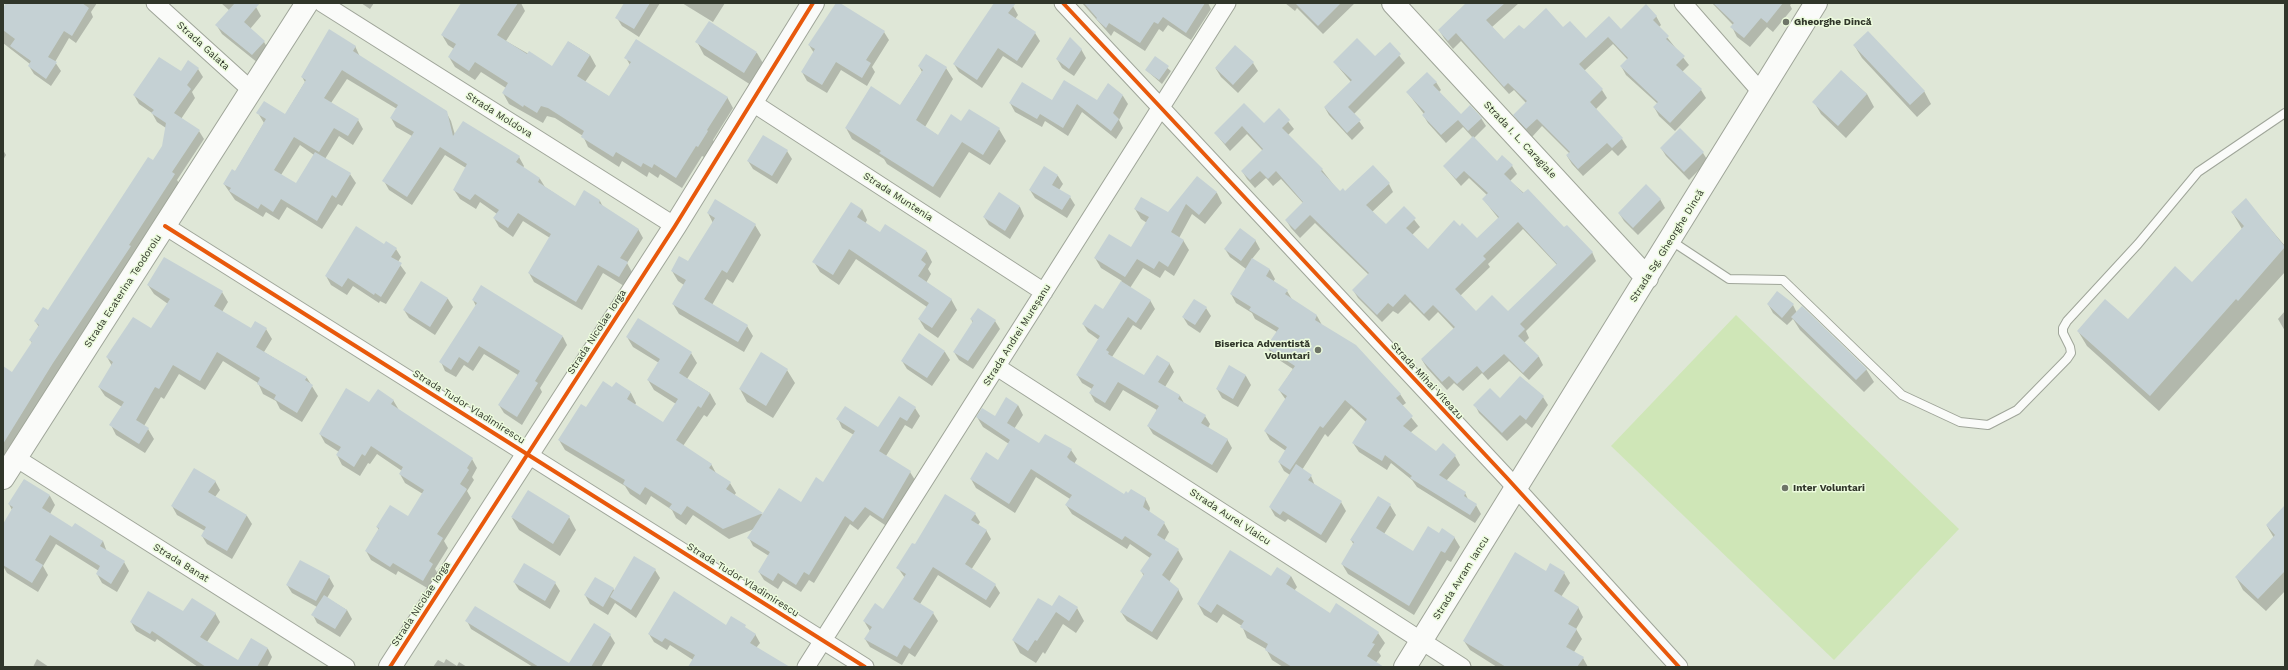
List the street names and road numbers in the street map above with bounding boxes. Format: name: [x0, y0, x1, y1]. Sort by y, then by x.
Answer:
street label: Strada Galata: [174, 19, 232, 73]
street label: Strada Moldova: [464, 90, 534, 140]
street label: Strada I. L. Caragiale: [1481, 99, 1559, 181]
street label: Strada Muntenia: [861, 170, 935, 224]
street label: Strada Sg. Gheorghe Dincă: [1627, 188, 1707, 304]
street label: Strada Ecaterina Teodoroiu: [82, 232, 164, 350]
street label: Strada Andrei Mureșanu: [981, 282, 1053, 388]
street label: Strada Nicolae Iorga: [565, 287, 629, 377]
street label: Strada Mihai Viteazu: [1388, 340, 1466, 422]
street label: Strada Tudor Vladimirescu: [411, 367, 527, 447]
street label: Strada Aurel Vlaicu: [1187, 486, 1273, 548]
street label: Strada Avram Iancu: [1430, 534, 1492, 622]
street label: Strada Tudor Vladimirescu: [685, 540, 801, 620]
street label: Strada Banat: [151, 541, 211, 585]
street label: Strada Nicolae Iorga: [389, 559, 453, 649]

